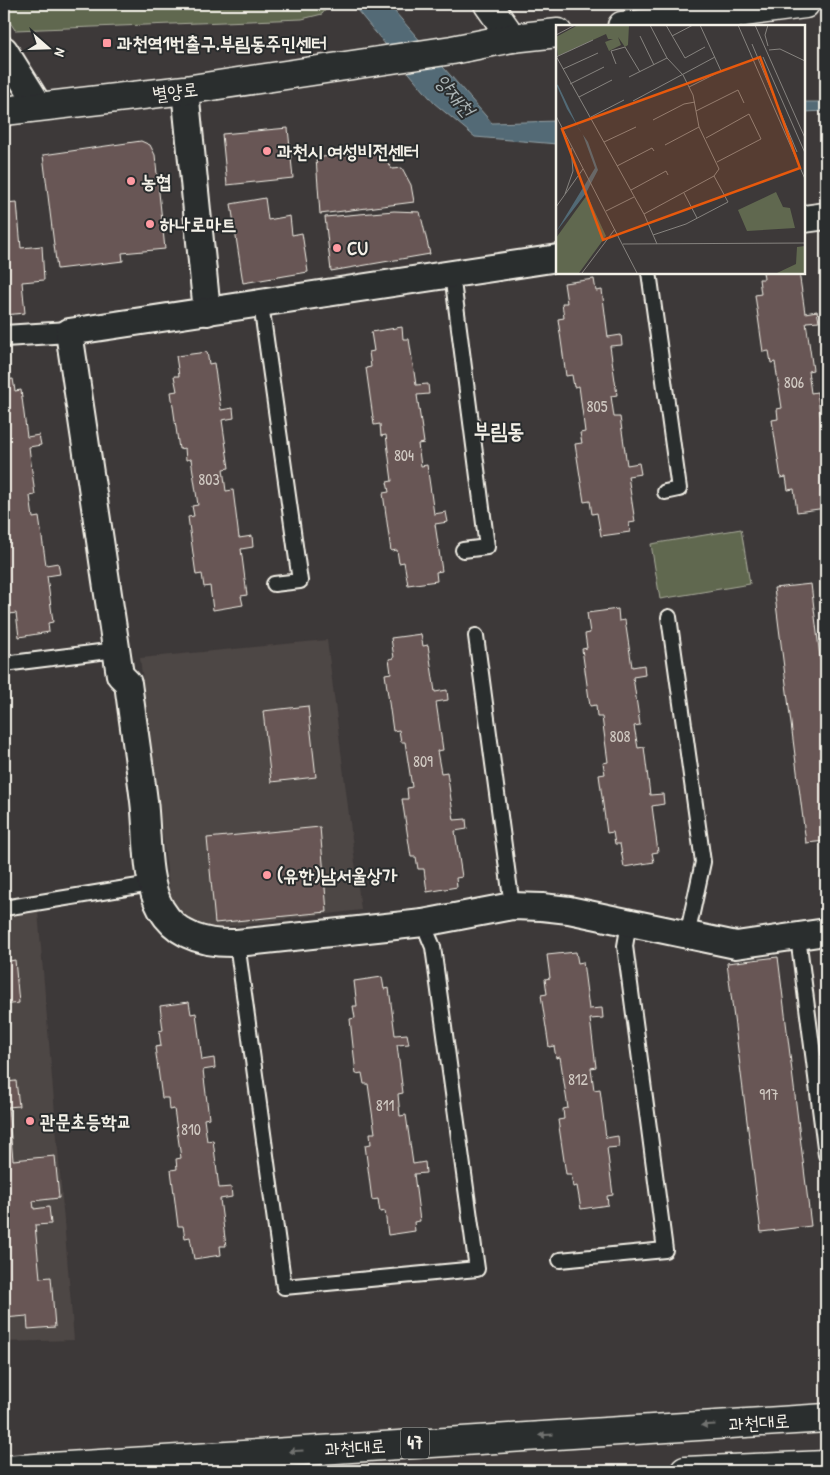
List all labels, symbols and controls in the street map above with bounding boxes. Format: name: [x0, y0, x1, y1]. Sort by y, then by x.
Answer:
north arrow: [22, 22, 72, 72]
inset map: [556, 25, 805, 274]
place label: 과천역1번출구.부림동주민센터: [117, 30, 327, 56]
marker: 과천역1번출구.부림동주민센터: [101, 37, 113, 49]
text: N: [50, 46, 71, 60]
water label: 양재천: [429, 68, 483, 123]
street label: 별양로: [151, 75, 199, 107]
place label: 과천시 여성비전센터: [277, 138, 419, 164]
marker: 과천시 여성비전센터: [261, 145, 273, 157]
place label: 농협: [141, 168, 172, 194]
marker: 농협: [125, 175, 137, 187]
place label: 하나로마트: [160, 211, 236, 237]
marker: 하나로마트: [144, 218, 156, 230]
place label: CU: [347, 235, 368, 261]
marker: CU: [331, 242, 343, 254]
house number: 806: [784, 371, 804, 393]
house number: 805: [587, 395, 608, 417]
district label: 부림동: [474, 416, 524, 445]
house number: 804: [394, 444, 414, 466]
house number: 803: [198, 468, 220, 490]
house number: 808: [609, 725, 631, 747]
house number: 809: [413, 750, 433, 772]
place label: (유한)남서울상가: [277, 862, 398, 888]
marker: (유한)남서울상가: [261, 869, 273, 881]
house number: 812: [568, 1068, 589, 1090]
house number: 917: [759, 1083, 779, 1105]
house number: 811: [376, 1094, 394, 1116]
place label: 관문초등학교: [40, 1108, 132, 1134]
marker: 관문초등학교: [24, 1115, 36, 1127]
house number: 810: [181, 1118, 201, 1140]
street label: 과천대로: [728, 1407, 790, 1437]
one-way arrow: [699, 1422, 715, 1430]
road number: 47: [401, 1428, 429, 1459]
street label: 과천대로: [324, 1432, 386, 1462]
one-way arrow: [537, 1432, 553, 1440]
one-way arrow: [288, 1447, 304, 1455]

